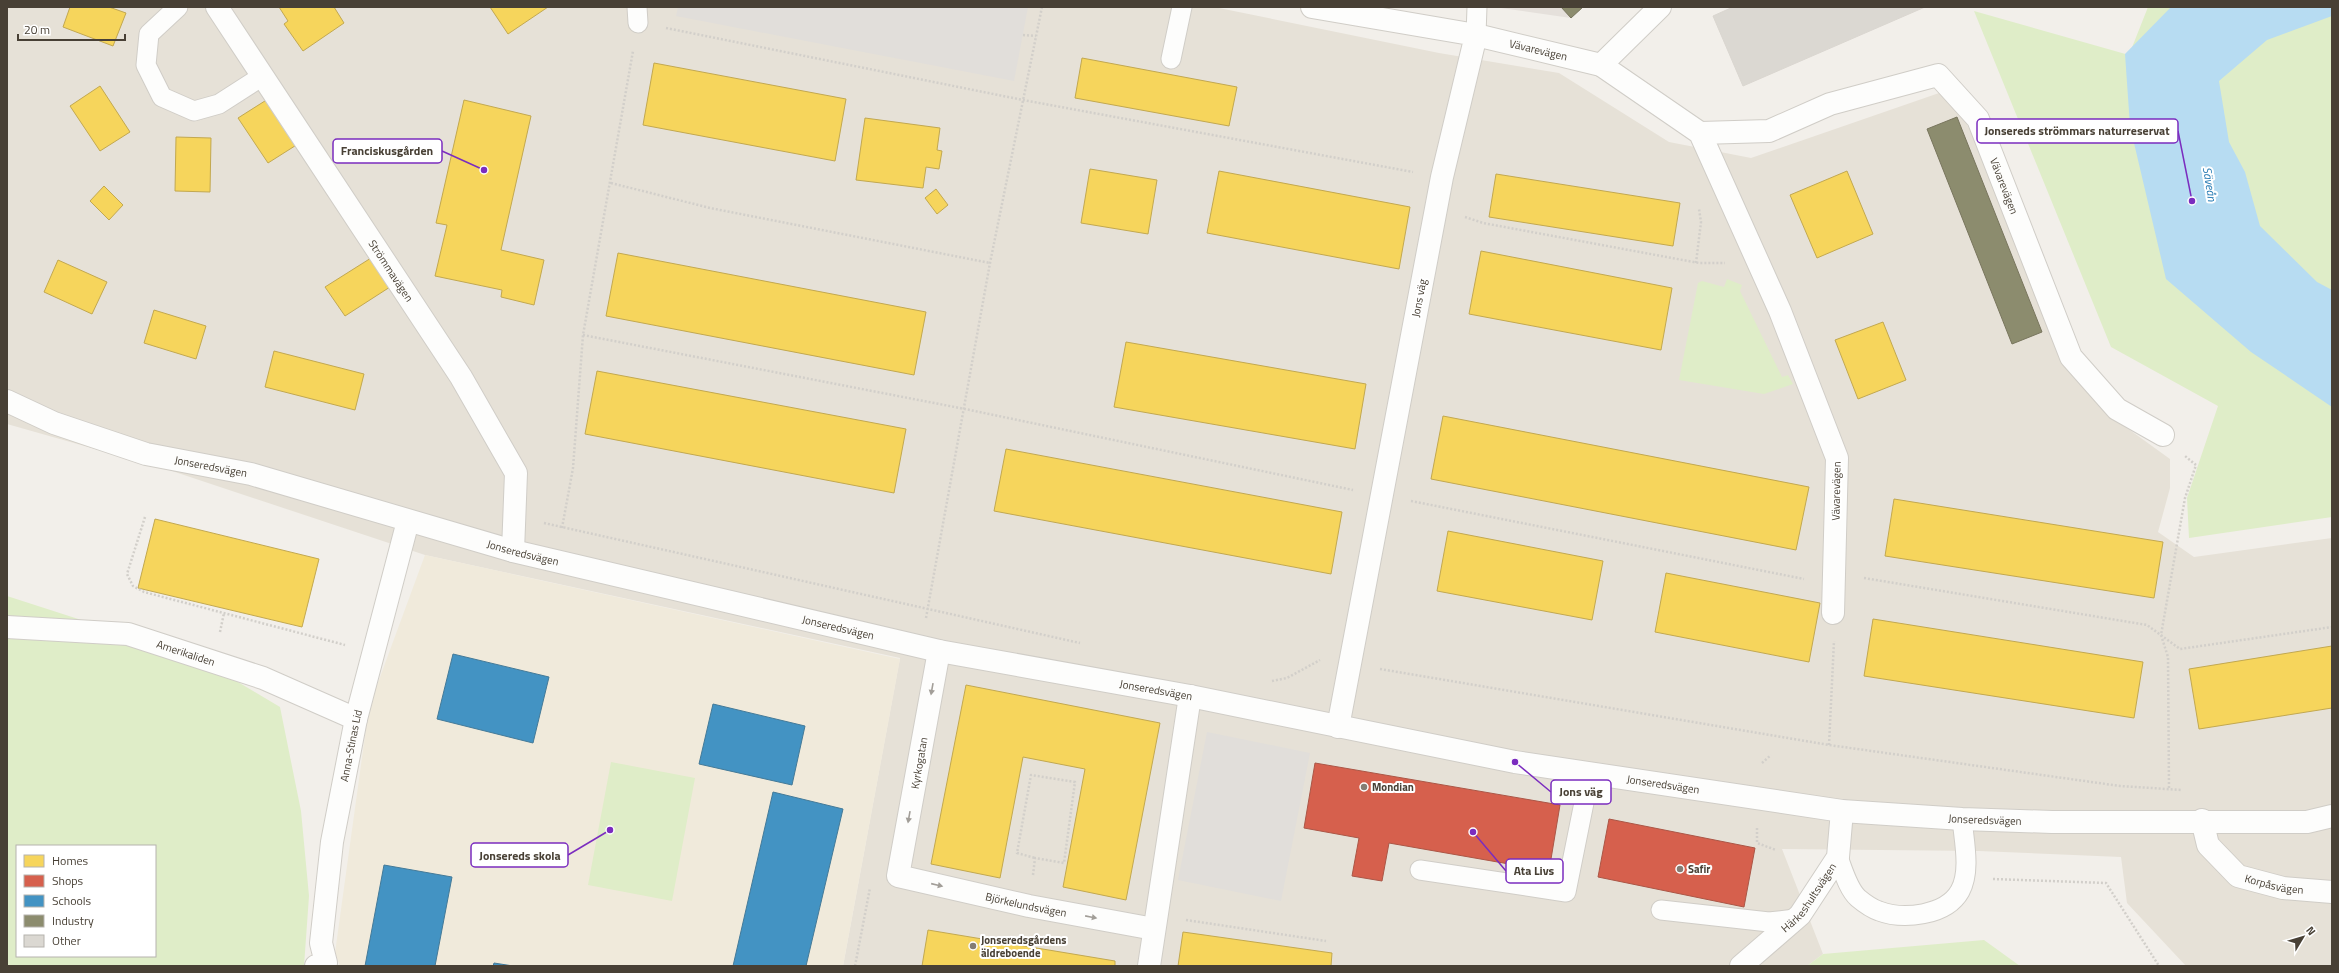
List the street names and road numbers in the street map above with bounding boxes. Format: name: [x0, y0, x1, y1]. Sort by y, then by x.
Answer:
street label: Vävarevägen: [1508, 35, 1569, 65]
street label: Vävarevägen: [1986, 155, 2022, 217]
street label: Strömmavägen: [365, 237, 417, 305]
street label: Jons väg: [1407, 277, 1431, 319]
street label: Jonseredsvägen: [173, 452, 249, 481]
street label: Vävarevägen: [1827, 461, 1845, 521]
street label: Jonseredsvägen: [485, 536, 560, 570]
street label: Jonseredsvägen: [801, 611, 876, 644]
street label: Amerikaliden: [155, 636, 217, 670]
street label: Jonseredsvägen: [1118, 676, 1194, 704]
street label: Anna-Stinas Lid: [336, 708, 366, 783]
street label: Kyrkogatan: [907, 736, 931, 790]
street label: Jonseredsvägen: [1626, 771, 1701, 798]
street label: Jonseredsvägen: [1948, 810, 2022, 829]
street label: Härkeshultsvägen: [1777, 860, 1840, 936]
street label: Korpåsvägen: [2243, 870, 2304, 898]
street label: Björkelundsvägen: [984, 888, 1068, 921]

